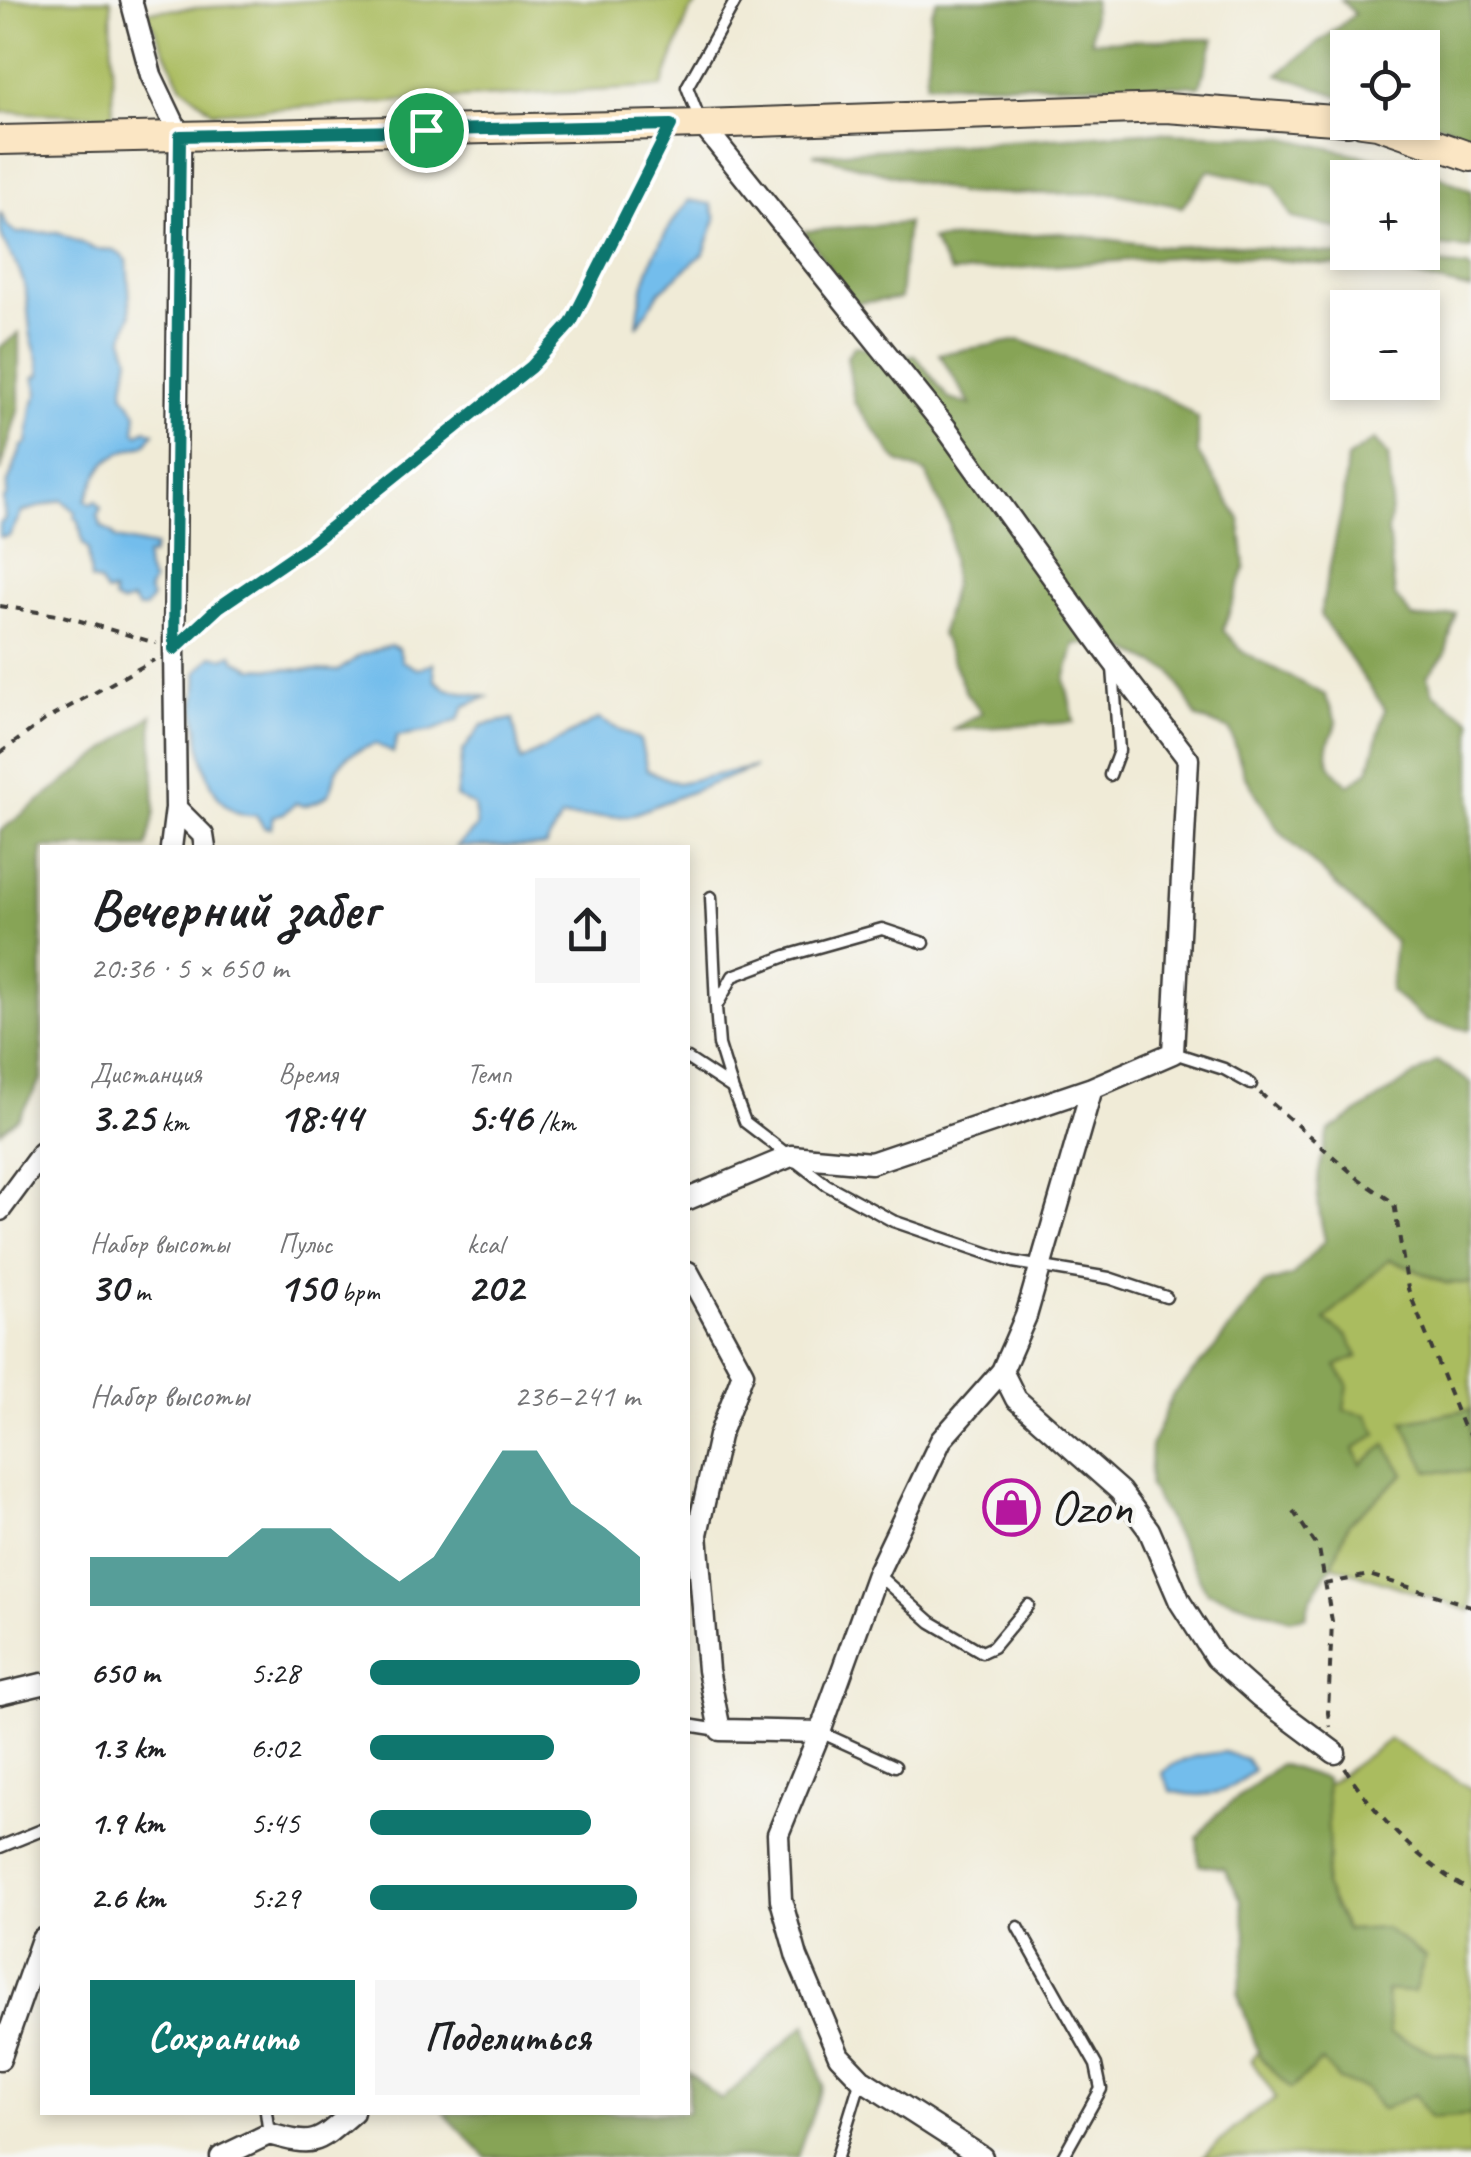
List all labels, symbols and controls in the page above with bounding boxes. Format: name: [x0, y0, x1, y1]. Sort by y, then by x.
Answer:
map controls: [1330, 30, 1440, 400]
button: locate: [1330, 30, 1440, 140]
pin: [384, 88, 469, 173]
icon: arrive: [399, 103, 454, 158]
button: +: [1330, 160, 1440, 270]
button: −: [1330, 290, 1440, 400]
text: Вечерний забег: [90, 874, 378, 944]
button: share: [535, 878, 640, 983]
text: 20:36 · 5 × 650 m: [90, 947, 288, 988]
text: Дистанция: [90, 1056, 202, 1091]
text: Время: [278, 1056, 337, 1091]
text: Темп: [467, 1056, 512, 1091]
text: 3.25: [90, 1091, 154, 1144]
text: 18:44: [278, 1091, 362, 1144]
text: 5:46: [467, 1091, 532, 1144]
text: km: [154, 1104, 189, 1139]
text: /km: [532, 1104, 575, 1139]
text: Набор высоты: [90, 1226, 229, 1261]
text: Пульс: [278, 1226, 332, 1261]
text: kcal: [467, 1226, 504, 1261]
text: 30: [90, 1261, 128, 1314]
text: 150: [278, 1261, 334, 1314]
text: 202: [467, 1261, 523, 1314]
text: m: [128, 1274, 150, 1309]
text: bpm: [334, 1274, 380, 1309]
text: Набор высоты: [90, 1375, 249, 1416]
text: 236–241 m: [514, 1375, 640, 1416]
place label: Ozon: [1050, 1476, 1133, 1539]
shop icon: Ozon: [981, 1477, 1041, 1537]
text: 650 m: [90, 1652, 159, 1693]
text: 5:28: [250, 1652, 300, 1693]
text: 1.3 km: [90, 1727, 164, 1768]
text: 6:02: [250, 1727, 300, 1768]
text: 1.9 km: [90, 1802, 164, 1843]
text: 5:45: [250, 1802, 300, 1843]
text: 2.6 km: [90, 1877, 165, 1918]
text: 5:29: [250, 1877, 300, 1918]
button: Сохранить: [90, 1980, 355, 2095]
button: Поделиться: [375, 1980, 640, 2095]

